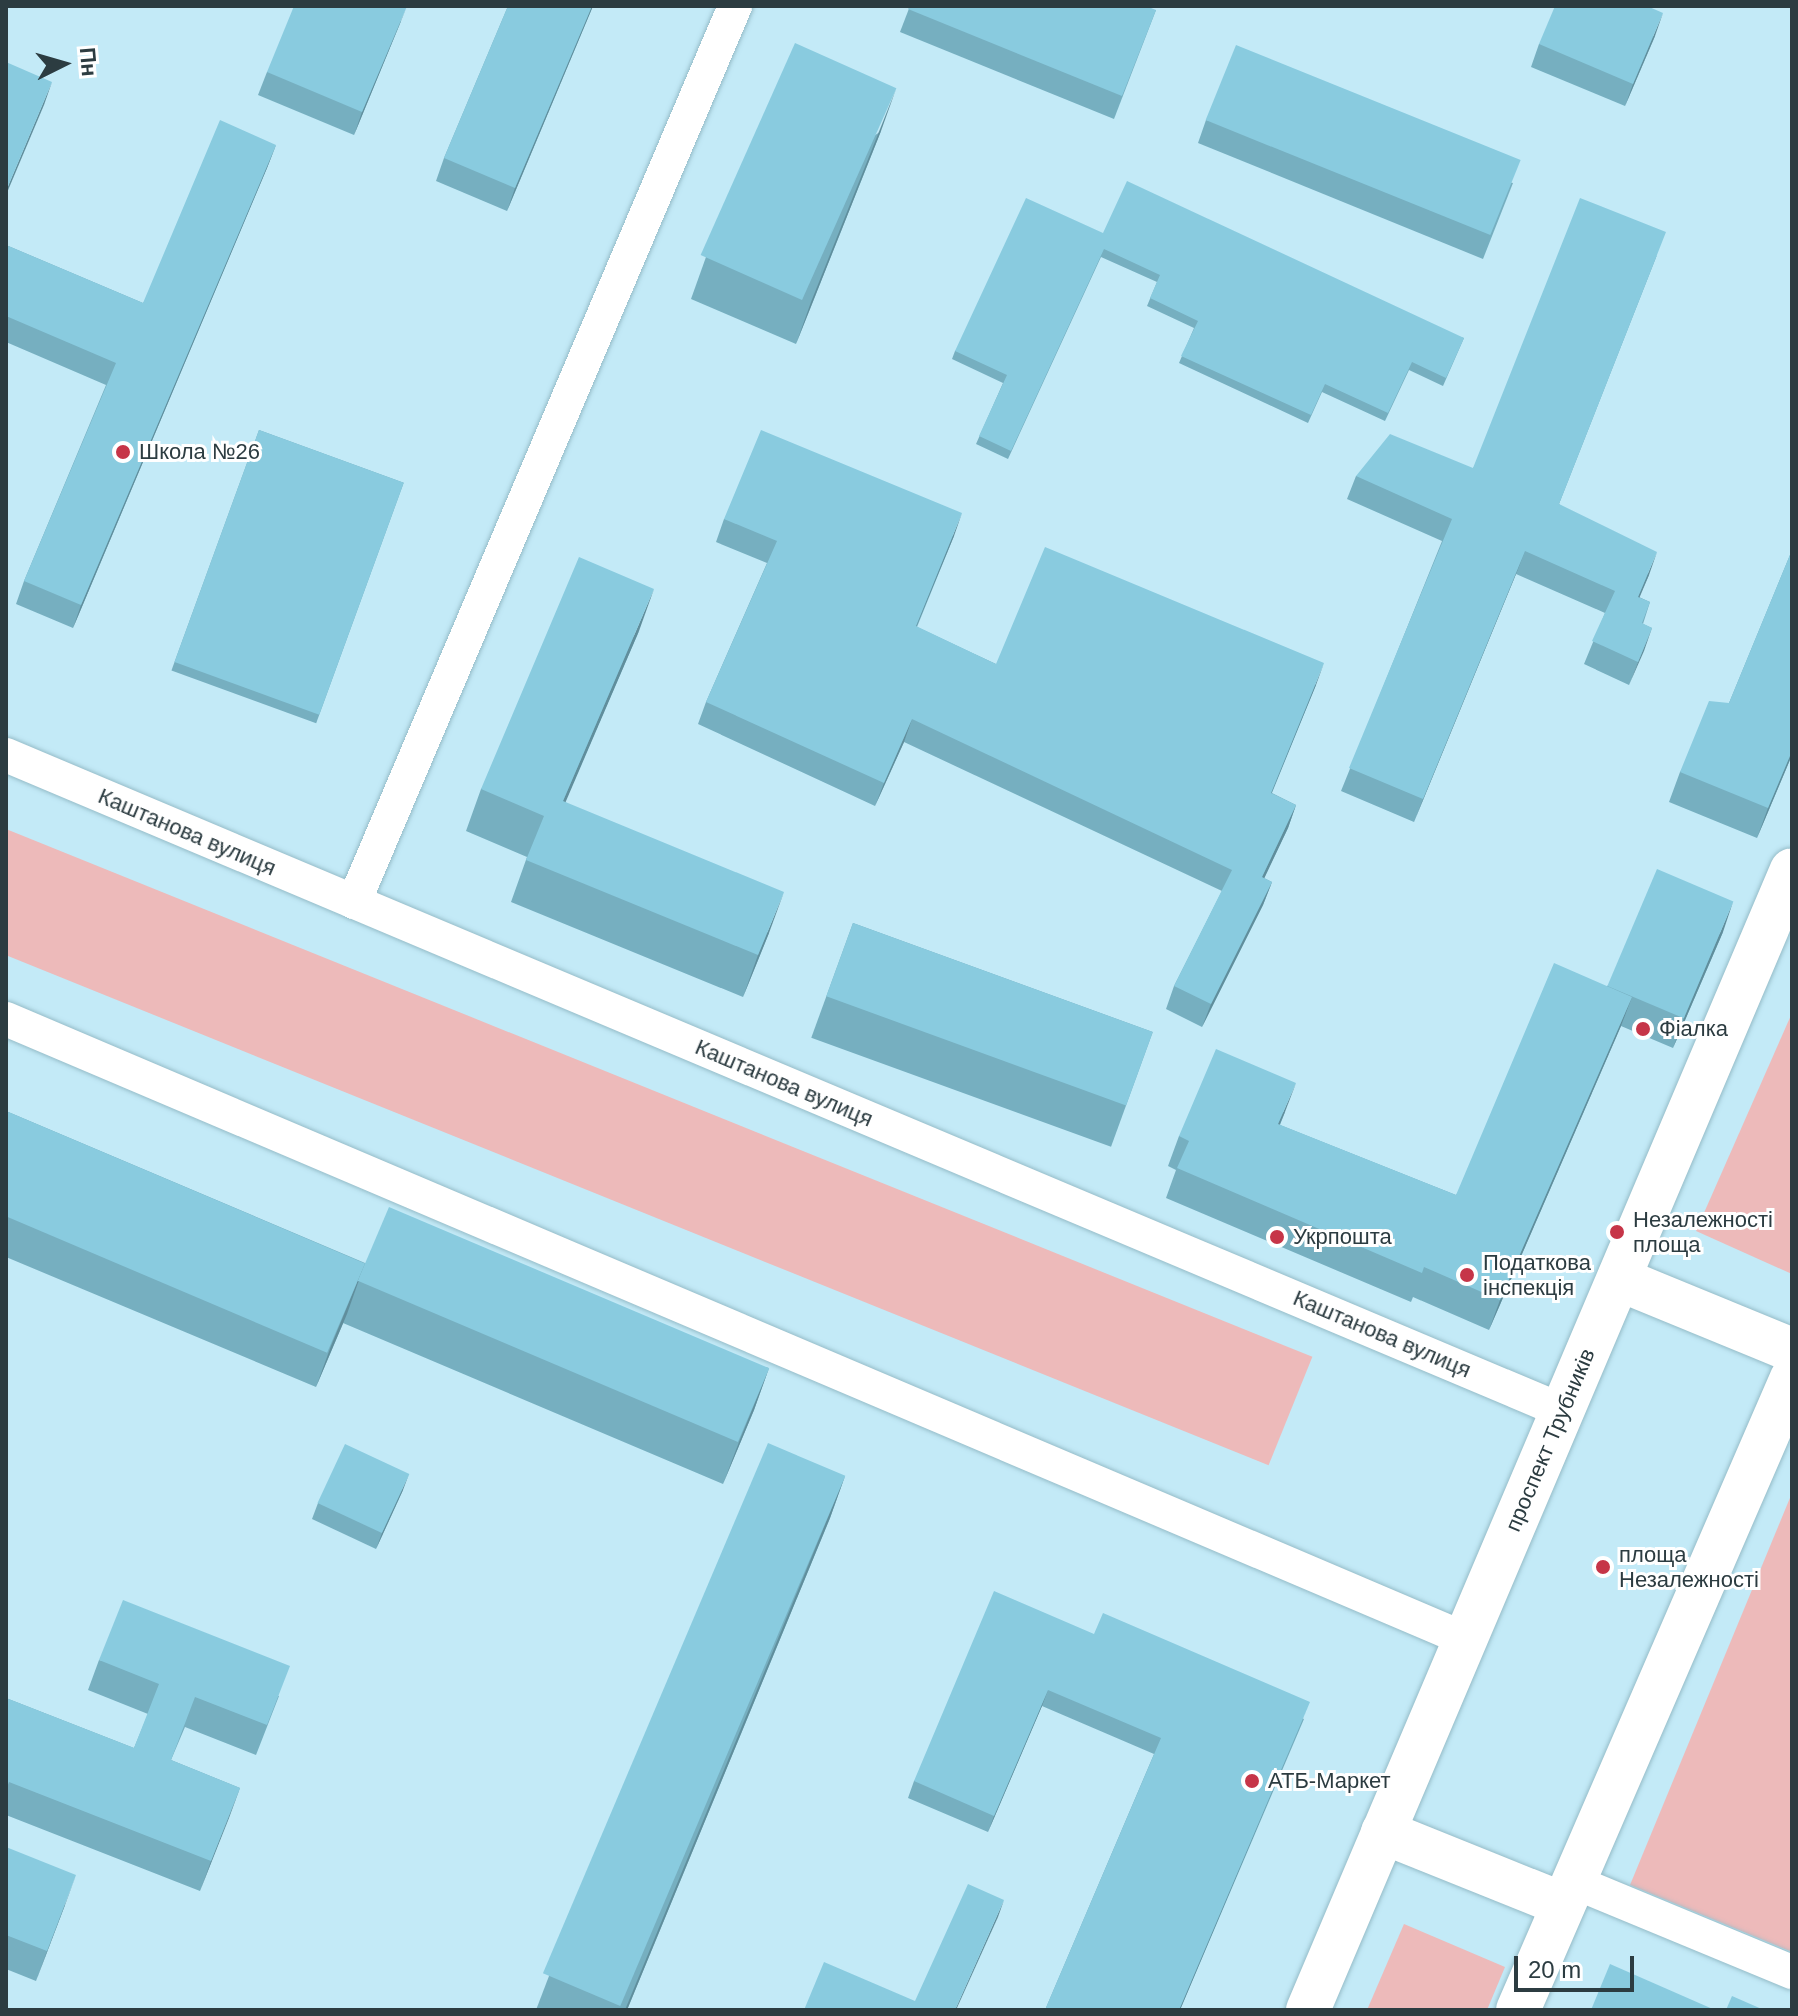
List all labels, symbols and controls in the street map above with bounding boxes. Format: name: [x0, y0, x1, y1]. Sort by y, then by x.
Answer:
north arrow: [24, 24, 104, 104]
text: Пн: [75, 46, 102, 77]
place label: Школа №26: [139, 439, 260, 465]
marker: Школа №26: [114, 443, 132, 461]
street label: Каштанова вулиця: [94, 783, 280, 881]
place label: Фіалка: [1659, 1016, 1728, 1042]
marker: Фіалка: [1634, 1020, 1652, 1038]
street label: Каштанова вулиця: [691, 1034, 877, 1132]
place label: Незалежності площа: [1633, 1206, 1773, 1258]
marker: Незалежності площа: [1608, 1223, 1626, 1241]
place label: Укрпошта: [1293, 1224, 1392, 1250]
marker: Укрпошта: [1268, 1228, 1286, 1246]
place label: Податкова інспекція: [1483, 1249, 1591, 1300]
marker: Податкова інспекція: [1458, 1266, 1476, 1284]
street label: Каштанова вулиця: [1289, 1285, 1475, 1383]
street label: проспект Трубників: [1500, 1345, 1600, 1535]
place label: площа Незалежності: [1619, 1541, 1759, 1592]
marker: площа Незалежності: [1594, 1558, 1612, 1576]
place label: АТБ-Маркет: [1268, 1768, 1391, 1794]
marker: АТБ-Маркет: [1243, 1772, 1261, 1790]
scale bar: [1518, 1940, 1638, 1990]
text: 20 m: [1528, 1956, 1581, 1983]

